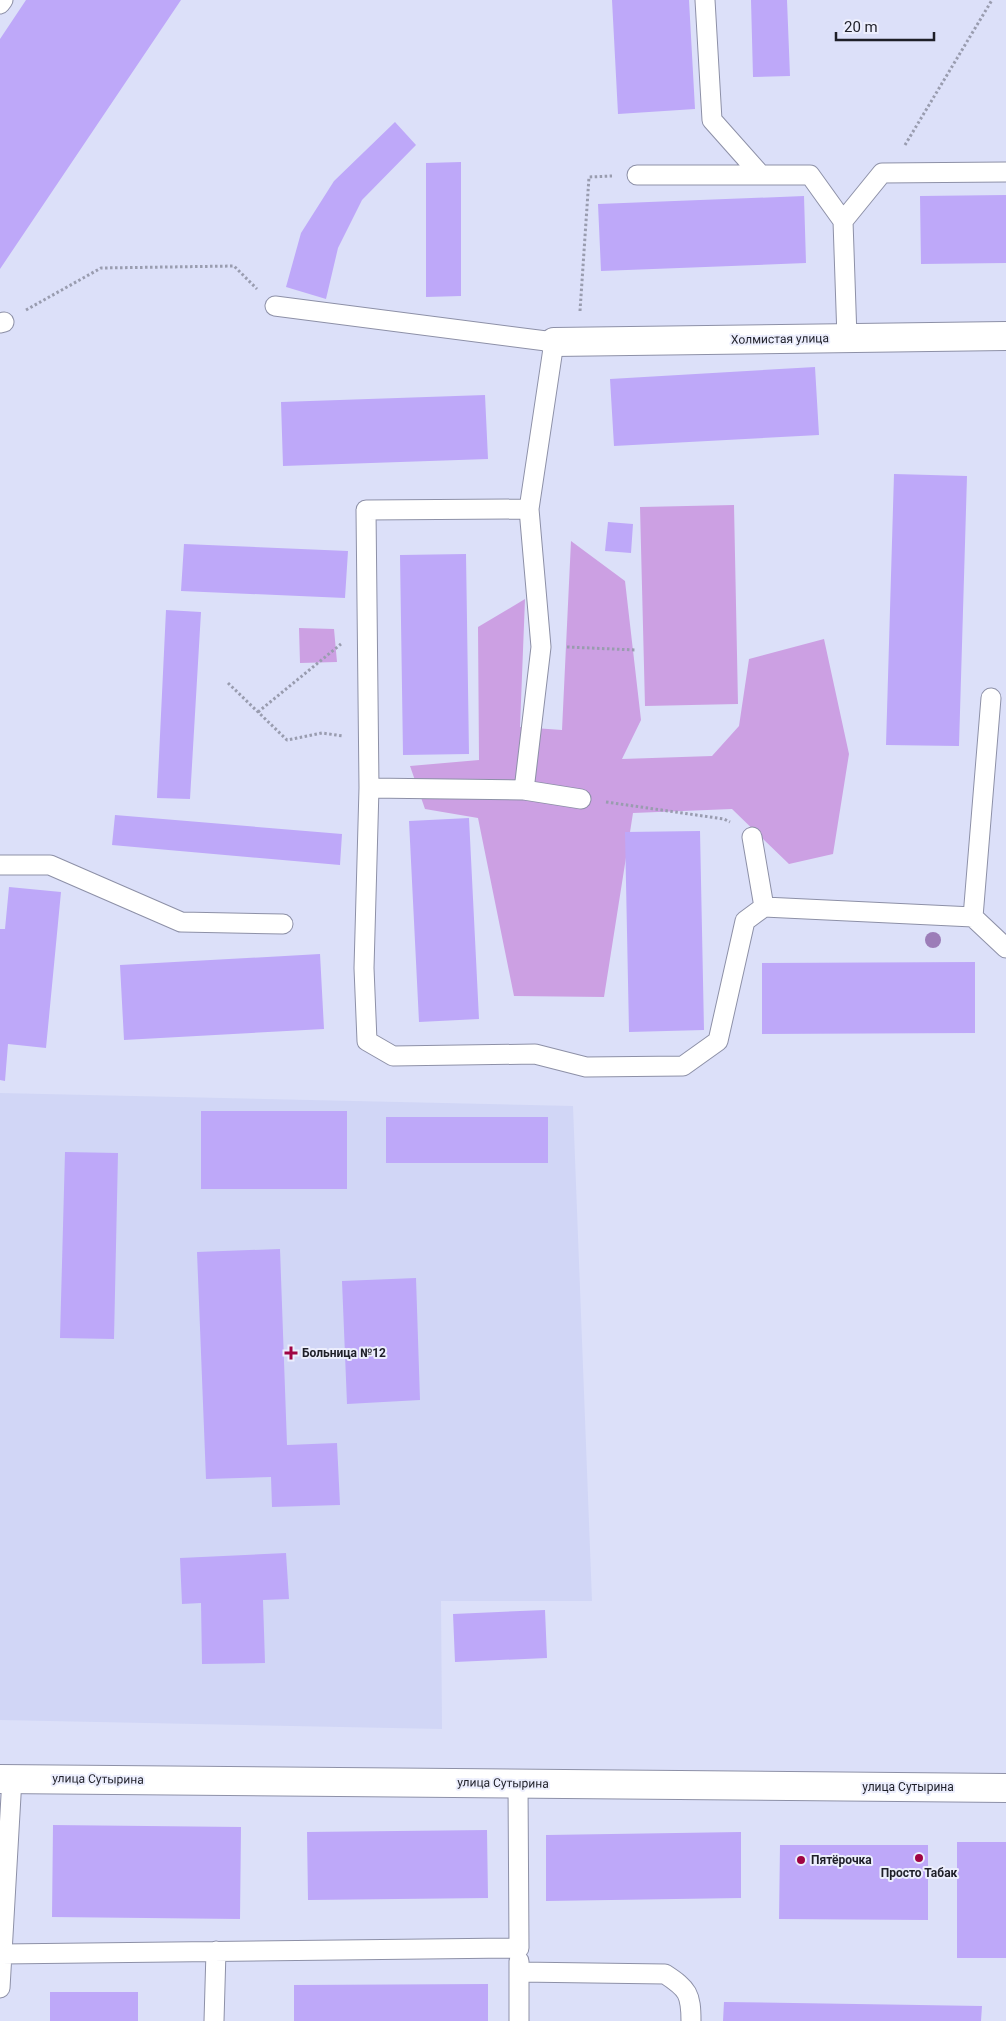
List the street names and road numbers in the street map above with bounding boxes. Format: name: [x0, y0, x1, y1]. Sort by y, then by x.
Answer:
street label: Холмистая улица: [731, 331, 829, 347]
street label: улица Сутырина: [52, 1771, 144, 1787]
street label: улица Сутырина: [457, 1775, 549, 1791]
street label: улица Сутырина: [862, 1780, 954, 1794]

